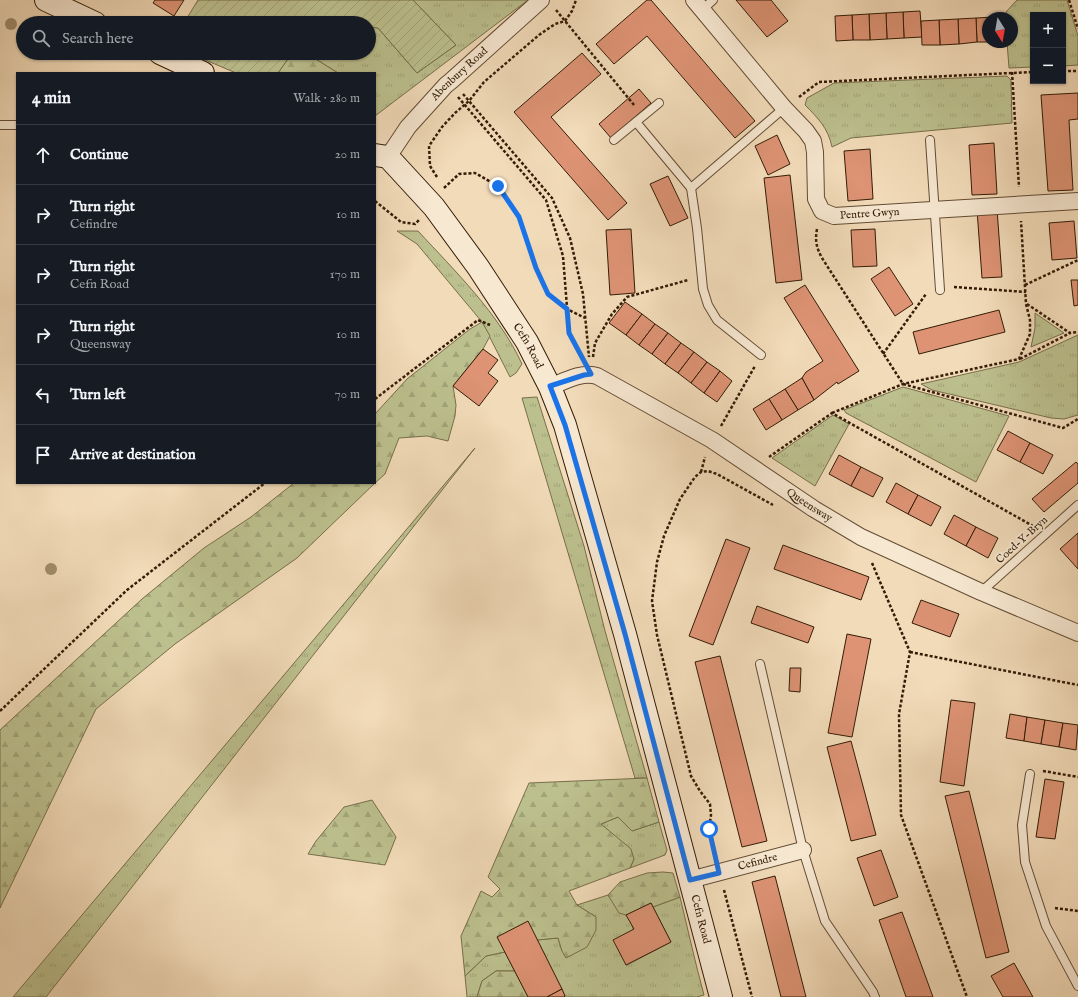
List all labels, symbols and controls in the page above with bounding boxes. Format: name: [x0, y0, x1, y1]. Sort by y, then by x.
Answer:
north arrow: [982, 12, 1018, 48]
map controls: [1030, 12, 1066, 84]
button: +: [1030, 12, 1066, 48]
search box: [16, 16, 376, 60]
icon: search: [30, 27, 52, 49]
text: Search here: [62, 29, 133, 48]
street label: Abenbury Road: [427, 44, 491, 105]
button: −: [1030, 48, 1066, 84]
text: 4 min: [32, 88, 71, 109]
text: Walk · 280 m: [293, 90, 360, 107]
icon: ahead: [32, 144, 54, 166]
text: Continue: [70, 145, 128, 164]
text: 20 m: [335, 146, 360, 163]
route end: [489, 177, 507, 195]
text: Turn right: [70, 197, 135, 216]
icon: right: [32, 204, 54, 226]
street label: Pentre Gwyn: [839, 205, 900, 223]
text: 10 m: [336, 206, 360, 223]
text: Cefindre: [70, 216, 117, 233]
text: Turn right: [70, 257, 135, 276]
icon: right: [32, 264, 54, 286]
text: 170 m: [330, 266, 360, 283]
text: Cefn Road: [70, 276, 129, 293]
text: Turn right: [70, 317, 135, 336]
street label: Cefn Road: [510, 320, 546, 371]
icon: right: [32, 324, 54, 346]
text: 10 m: [336, 326, 360, 343]
text: Queensway: [70, 336, 131, 353]
icon: left: [32, 384, 54, 406]
text: Turn left: [70, 385, 126, 404]
text: 70 m: [335, 386, 360, 403]
icon: arrive: [32, 444, 54, 466]
text: Arrive at destination: [70, 445, 196, 464]
street label: Queensway: [784, 485, 835, 526]
street label: Coed-Y-Bryn: [993, 513, 1051, 567]
route start: [700, 820, 718, 838]
street label: Cefindre: [736, 850, 779, 874]
street label: Cefn Road: [687, 893, 714, 945]

